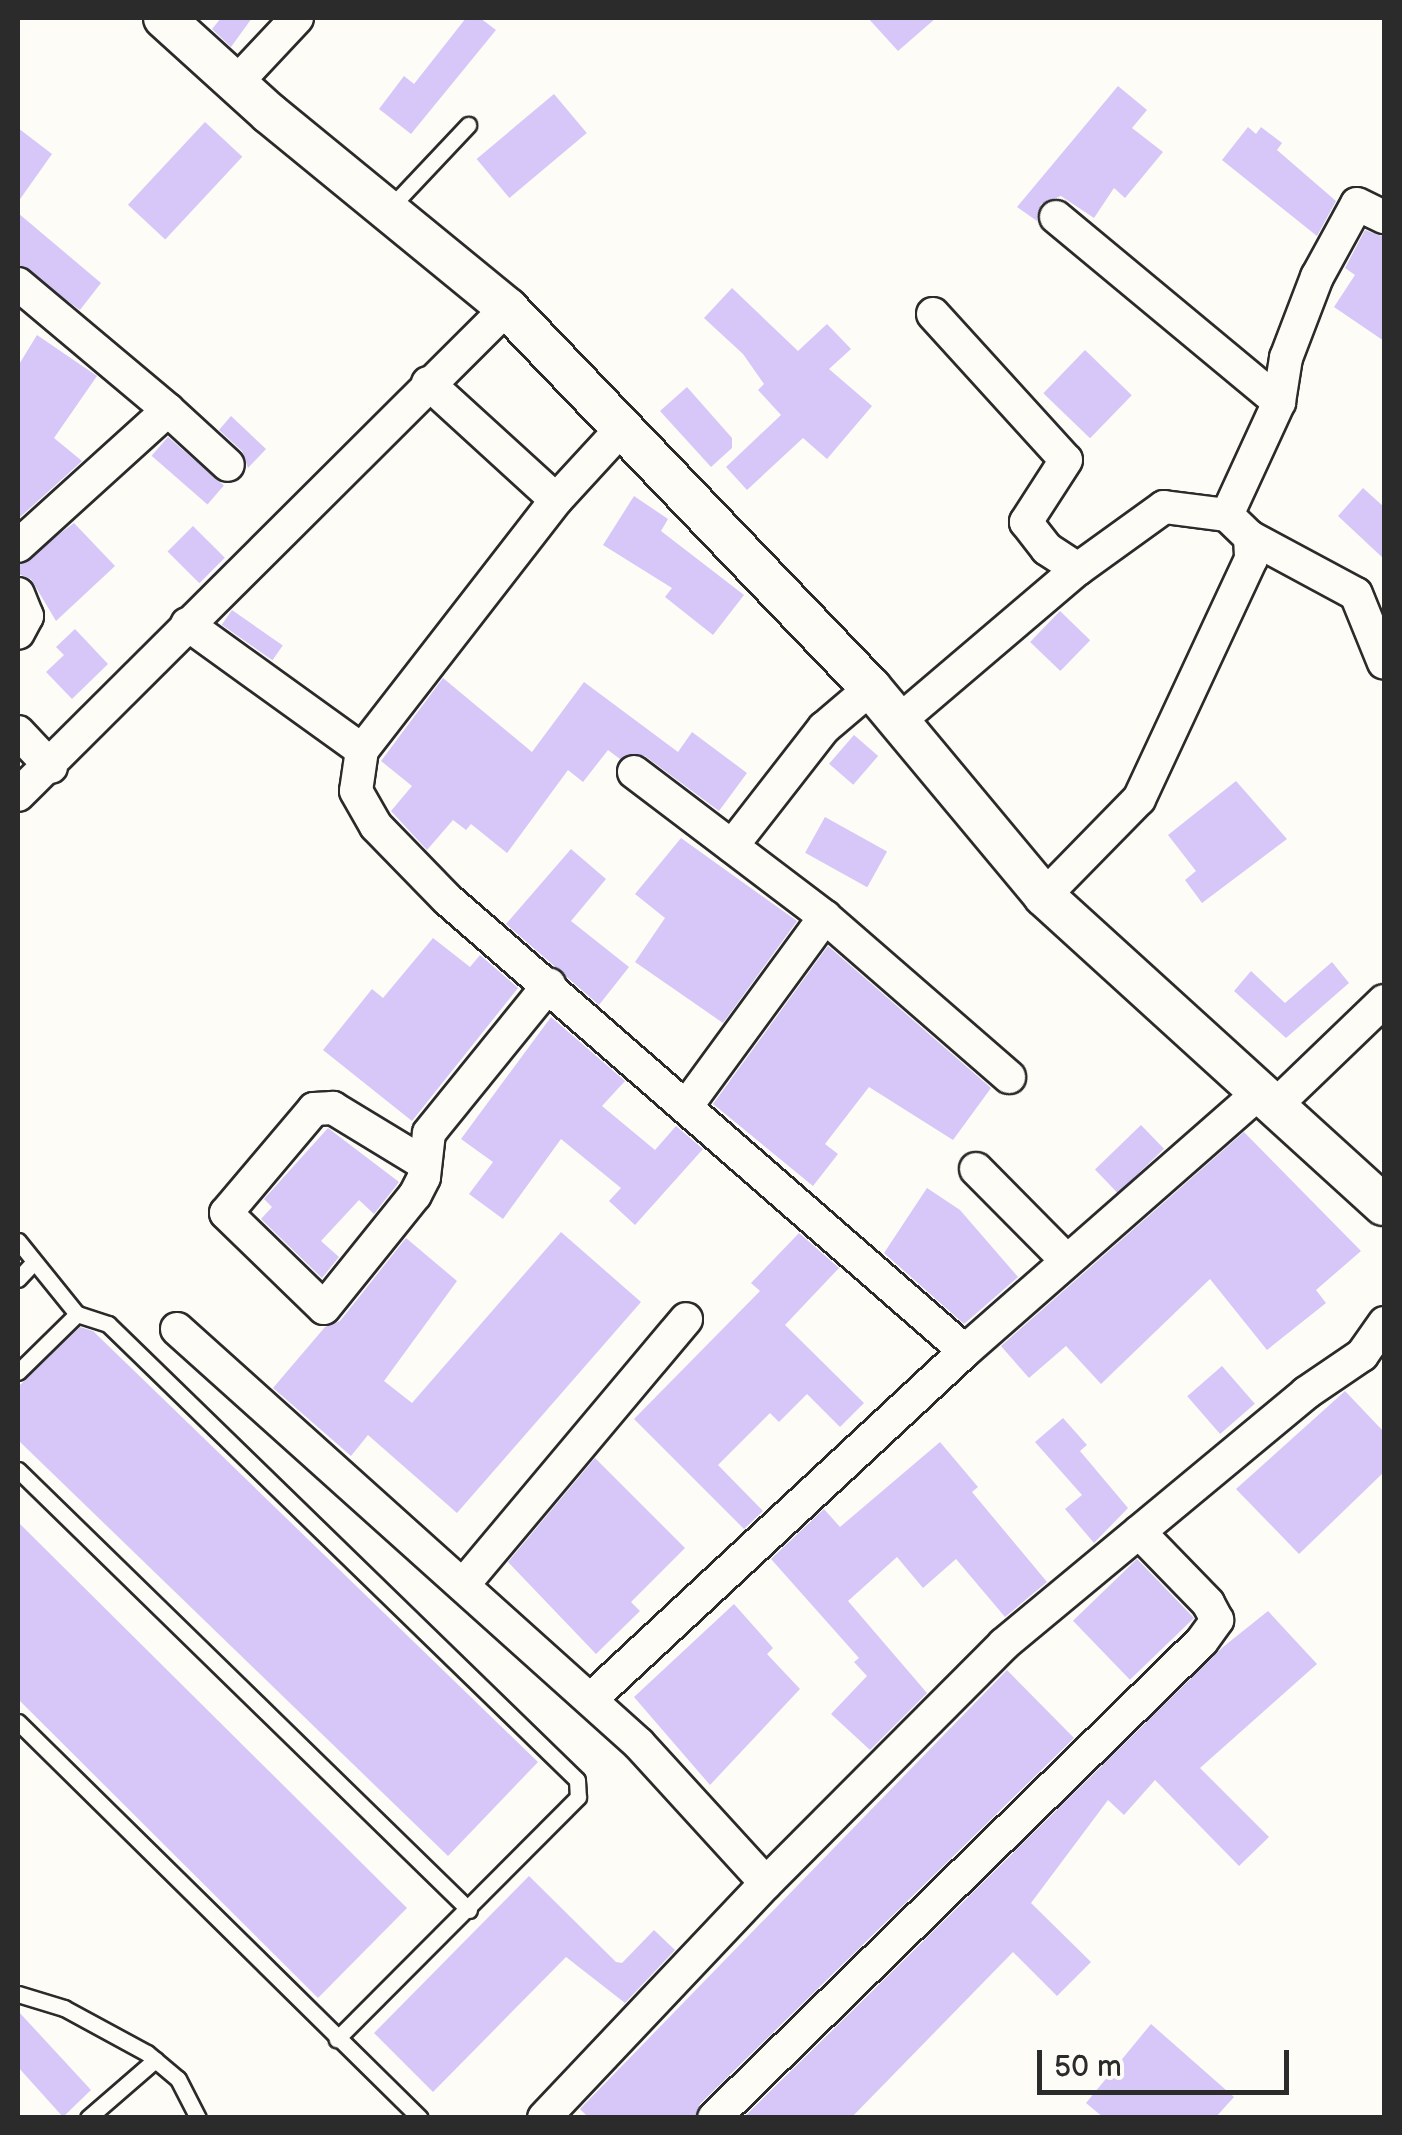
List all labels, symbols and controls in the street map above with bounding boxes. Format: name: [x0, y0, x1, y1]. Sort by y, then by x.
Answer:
scale bar: [1042, 2030, 1294, 2092]
text: 50 m: [1054, 2049, 1122, 2085]

